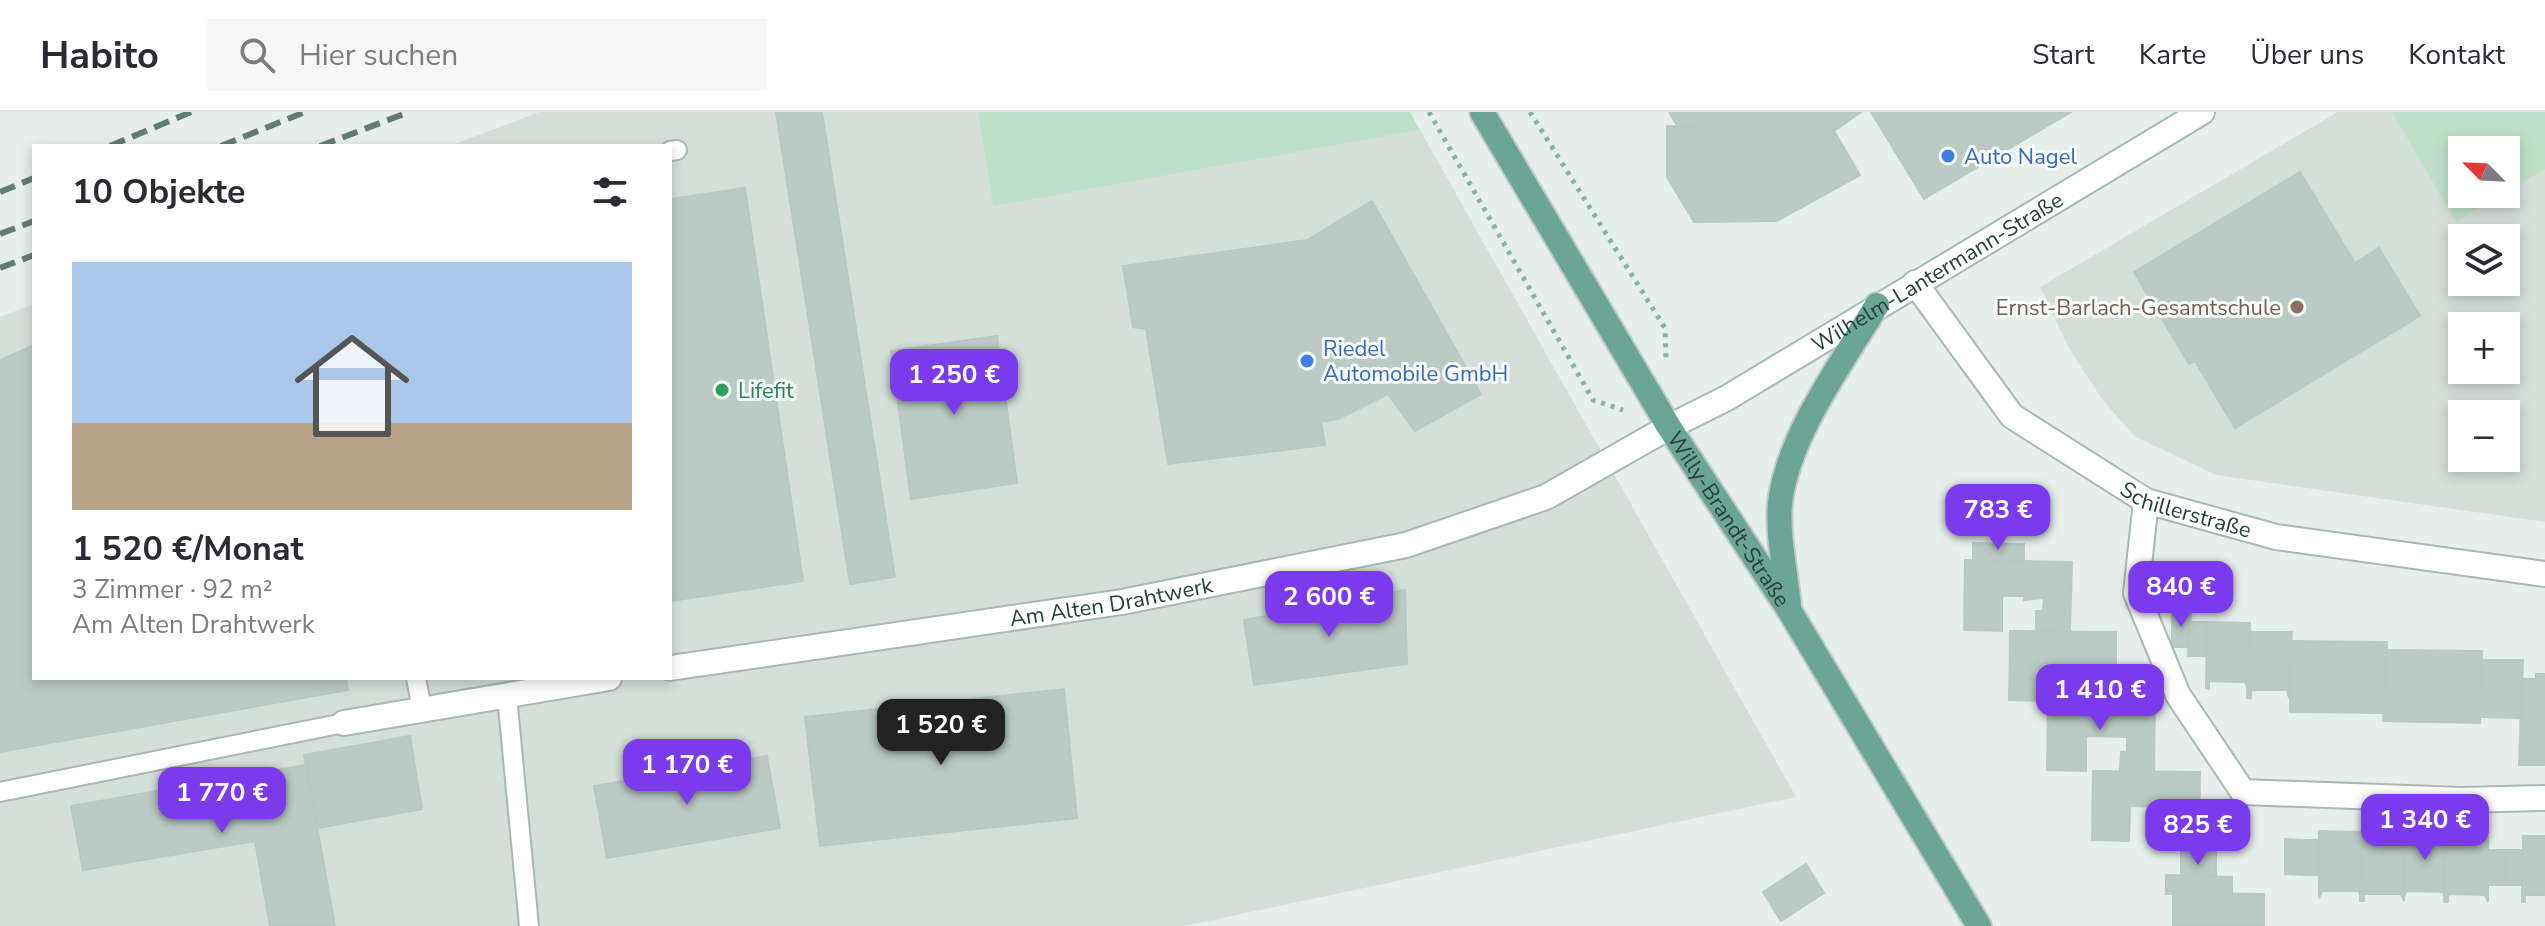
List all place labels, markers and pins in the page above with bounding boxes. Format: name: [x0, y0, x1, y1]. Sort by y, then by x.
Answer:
place label: Auto Nagel: [1964, 142, 2077, 172]
marker: Auto Nagel: [1939, 147, 1957, 165]
place label: Ernst-Barlach-Gesamtschule: [1996, 293, 2281, 323]
marker: Ernst-Barlach-Gesamtschule: [2288, 298, 2306, 316]
place label: Riedel Automobile GmbH: [1323, 334, 1508, 389]
pin: 1 250 €: [880, 349, 1028, 417]
marker: Riedel Automobile GmbH: [1298, 352, 1316, 370]
place label: Lifefit: [738, 376, 794, 406]
marker: Lifefit: [713, 381, 731, 399]
pin: 783 €: [1942, 484, 2054, 552]
pin: 840 €: [2125, 561, 2237, 629]
pin: 2 600 €: [1255, 571, 1403, 639]
pin: 1 410 €: [2026, 664, 2174, 732]
pin: 1 520 €: [867, 699, 1015, 767]
pin: 1 170 €: [613, 739, 761, 807]
pin: 1 770 €: [148, 767, 296, 835]
pin: 1 340 €: [2351, 794, 2499, 862]
pin: 825 €: [2142, 799, 2254, 867]

